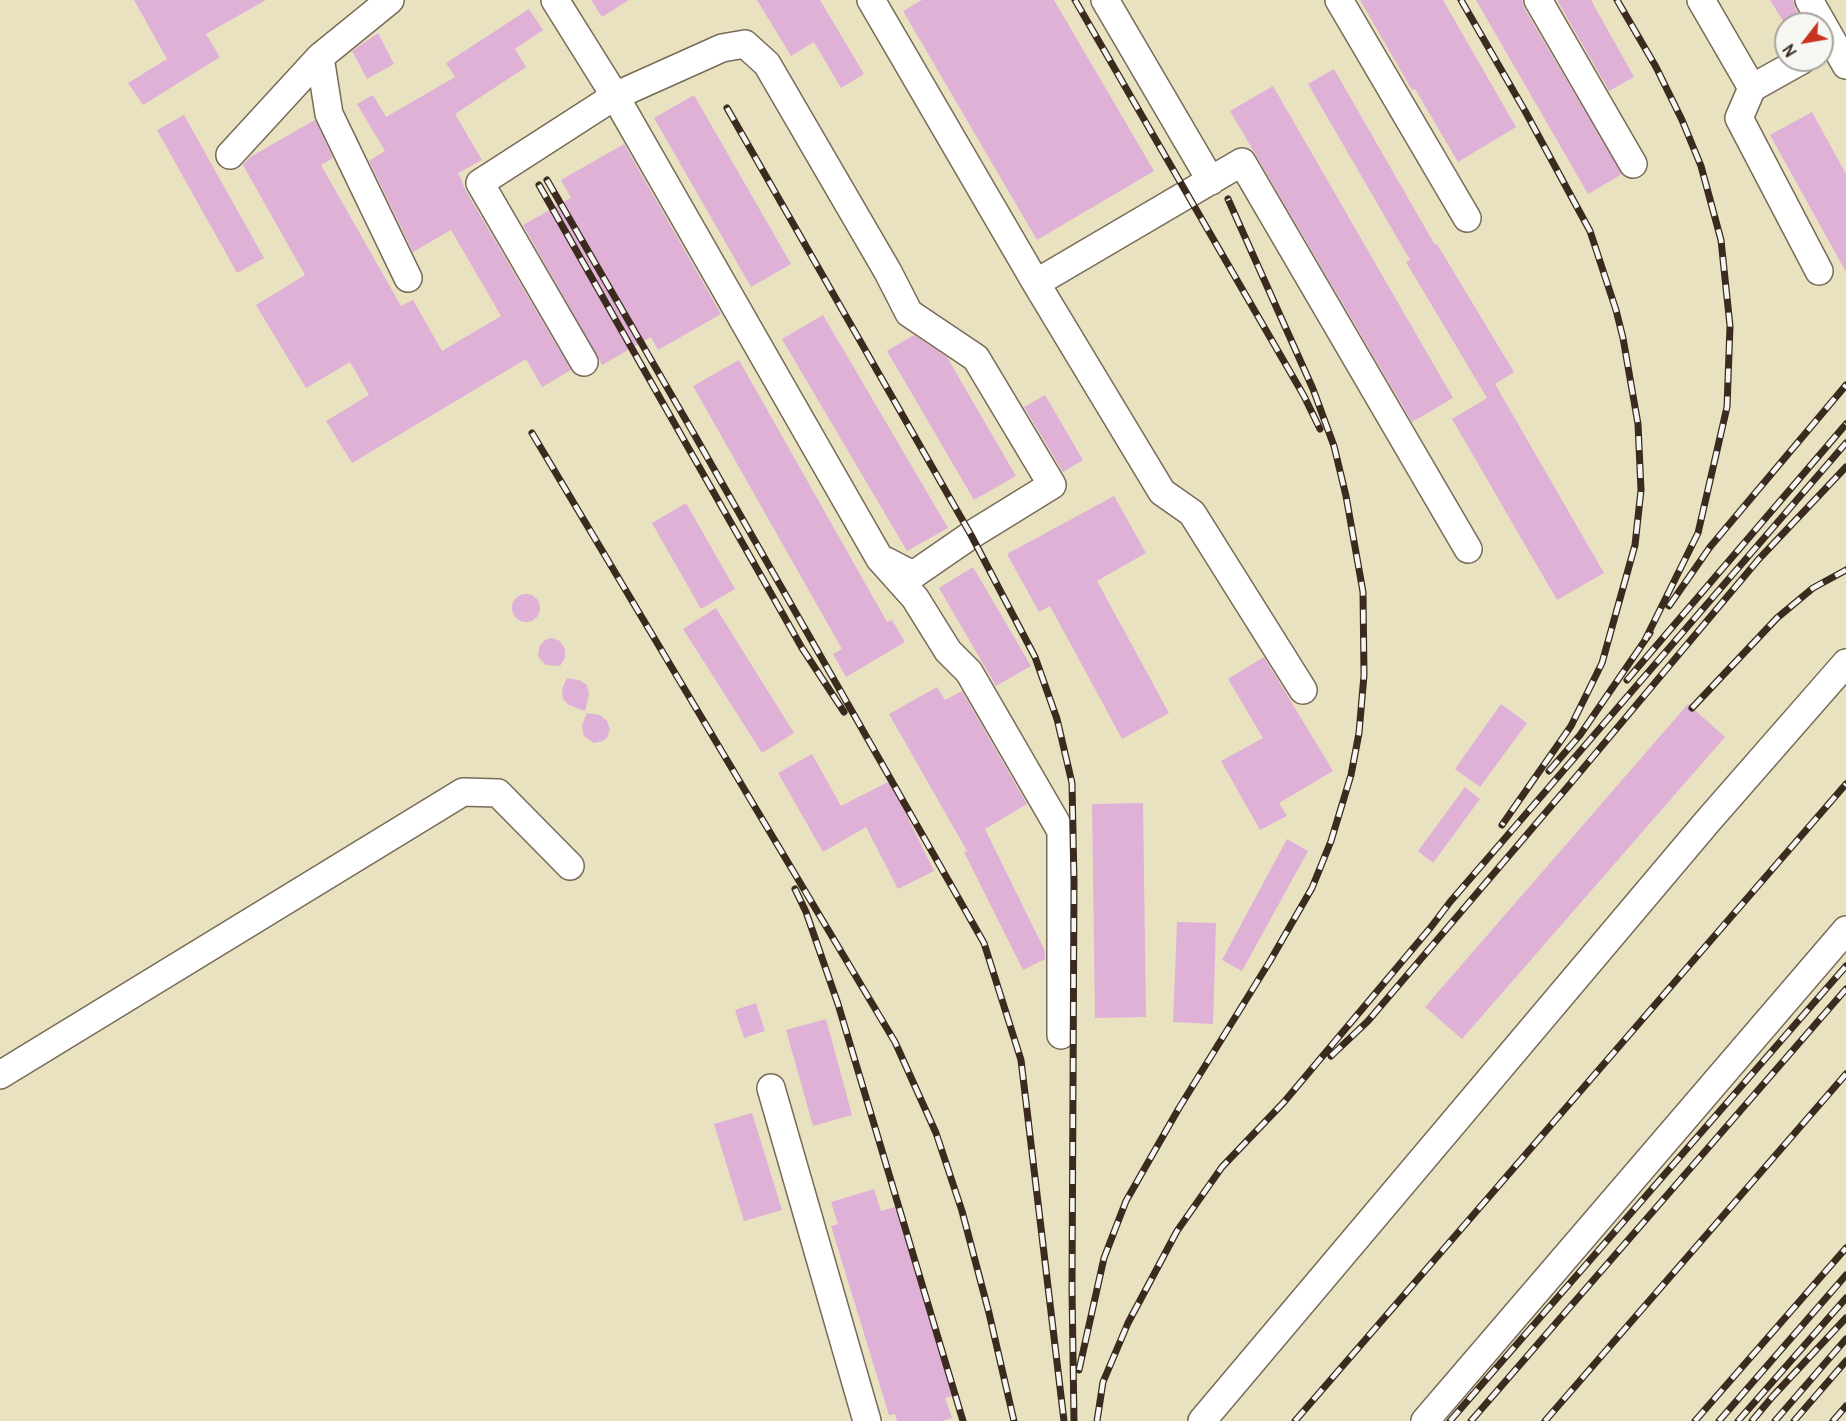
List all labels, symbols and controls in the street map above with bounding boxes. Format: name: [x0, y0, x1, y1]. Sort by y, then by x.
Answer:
north arrow: [1774, 12, 1834, 72]
text: N: [1779, 40, 1802, 60]

